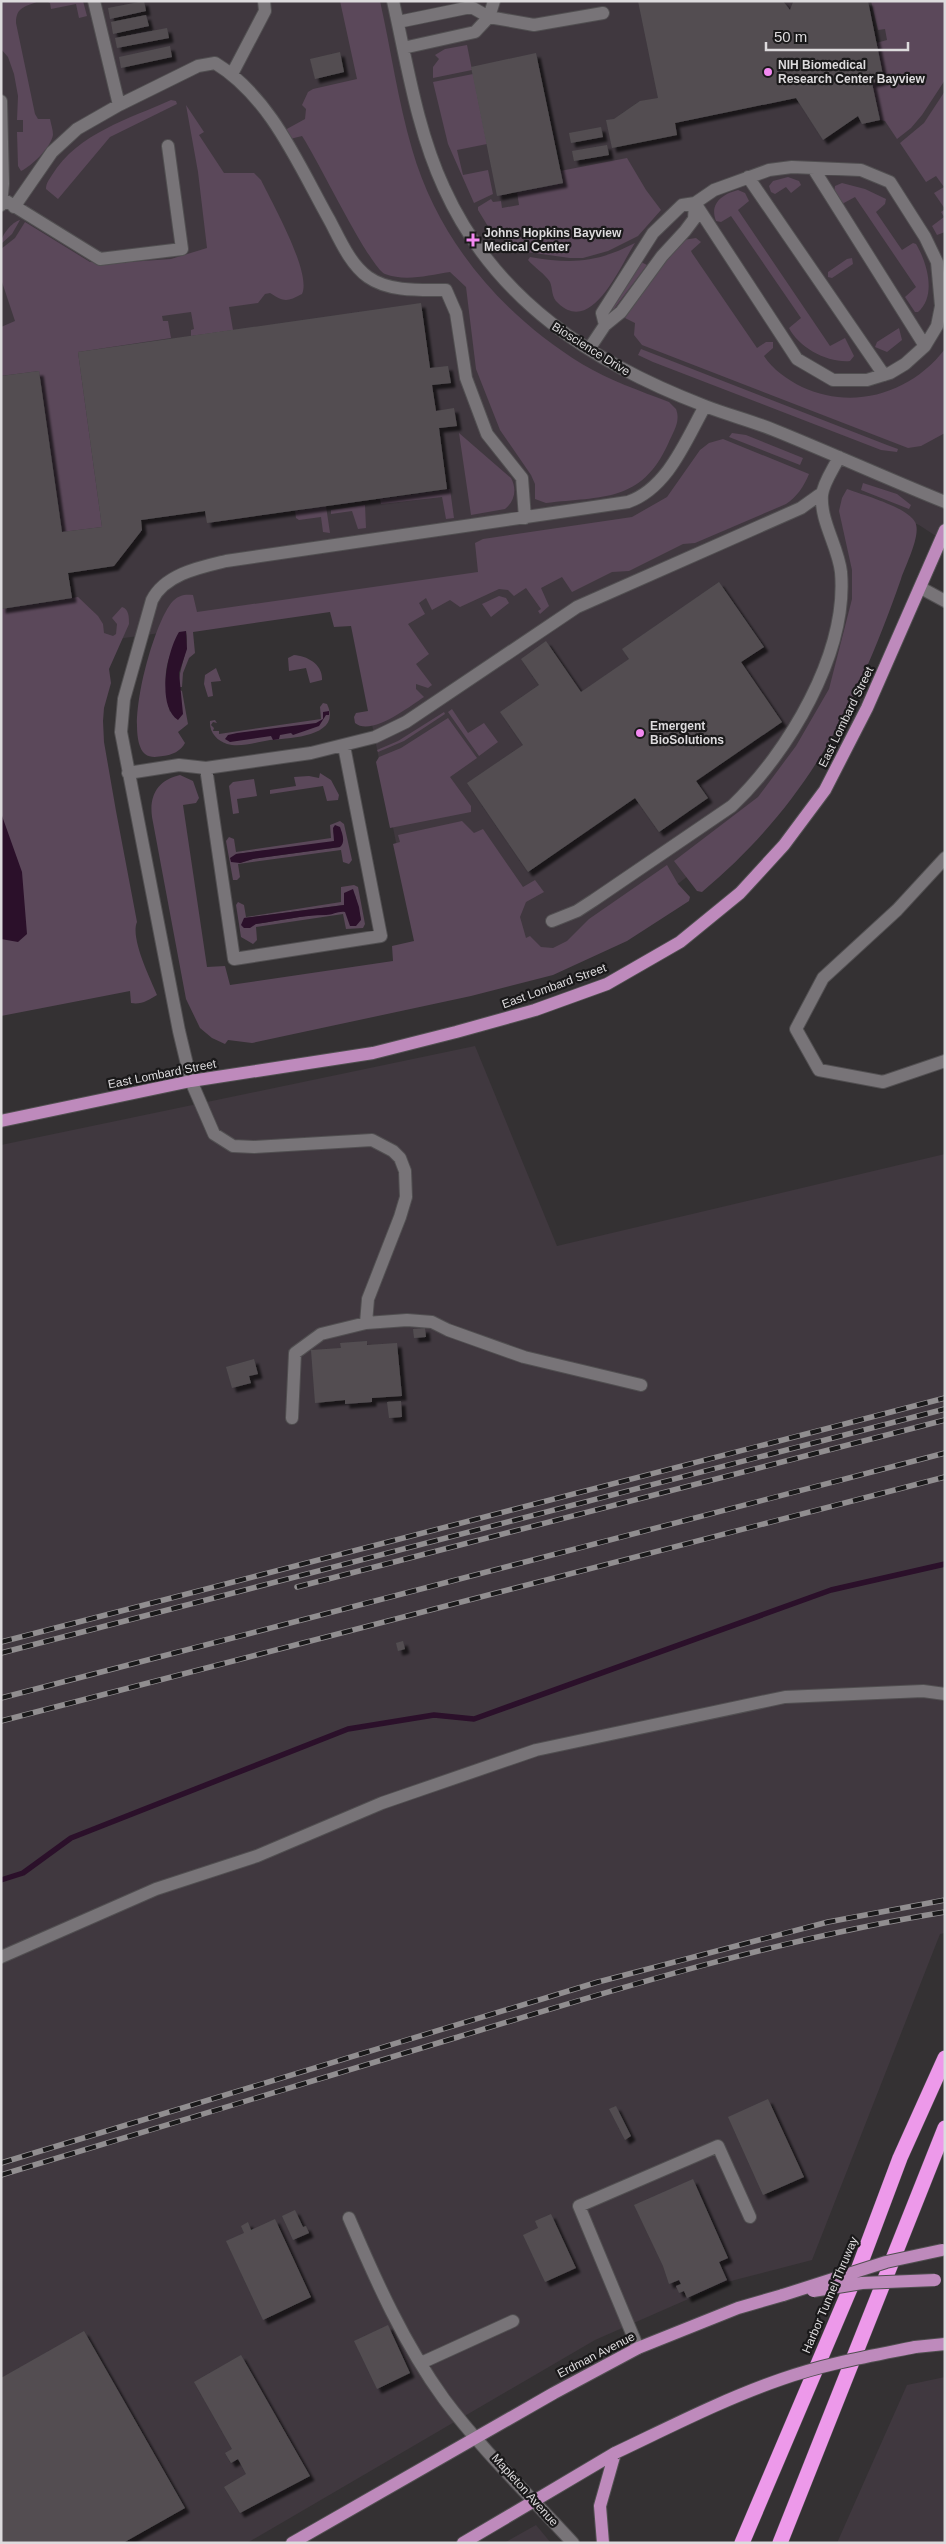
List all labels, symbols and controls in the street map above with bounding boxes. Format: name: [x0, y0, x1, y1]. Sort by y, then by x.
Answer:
scale bar: [766, 20, 908, 52]
text: 50 m: [774, 28, 807, 45]
place label: NIH Biomedical Research Center Bayview: [778, 58, 925, 86]
marker: NIH Biomedical Research Center Bayview: [762, 66, 774, 78]
place label: Johns Hopkins Bayview Medical Center: [484, 226, 622, 254]
marker: Johns Hopkins Bayview Medical Center: [466, 233, 480, 247]
street label: Bioscience Drive: [549, 319, 633, 379]
street label: East Lombard Street: [816, 664, 877, 770]
place label: Emergent BioSolutions: [650, 719, 724, 747]
marker: Emergent BioSolutions: [634, 727, 646, 739]
street label: East Lombard Street: [500, 960, 609, 1011]
street label: East Lombard Street: [107, 1057, 218, 1091]
street label: Harbor Tunnel Thruway: [799, 2235, 861, 2355]
street label: Erdman Avenue: [555, 2329, 637, 2381]
street label: Mapleton Avenue: [489, 2451, 561, 2529]

